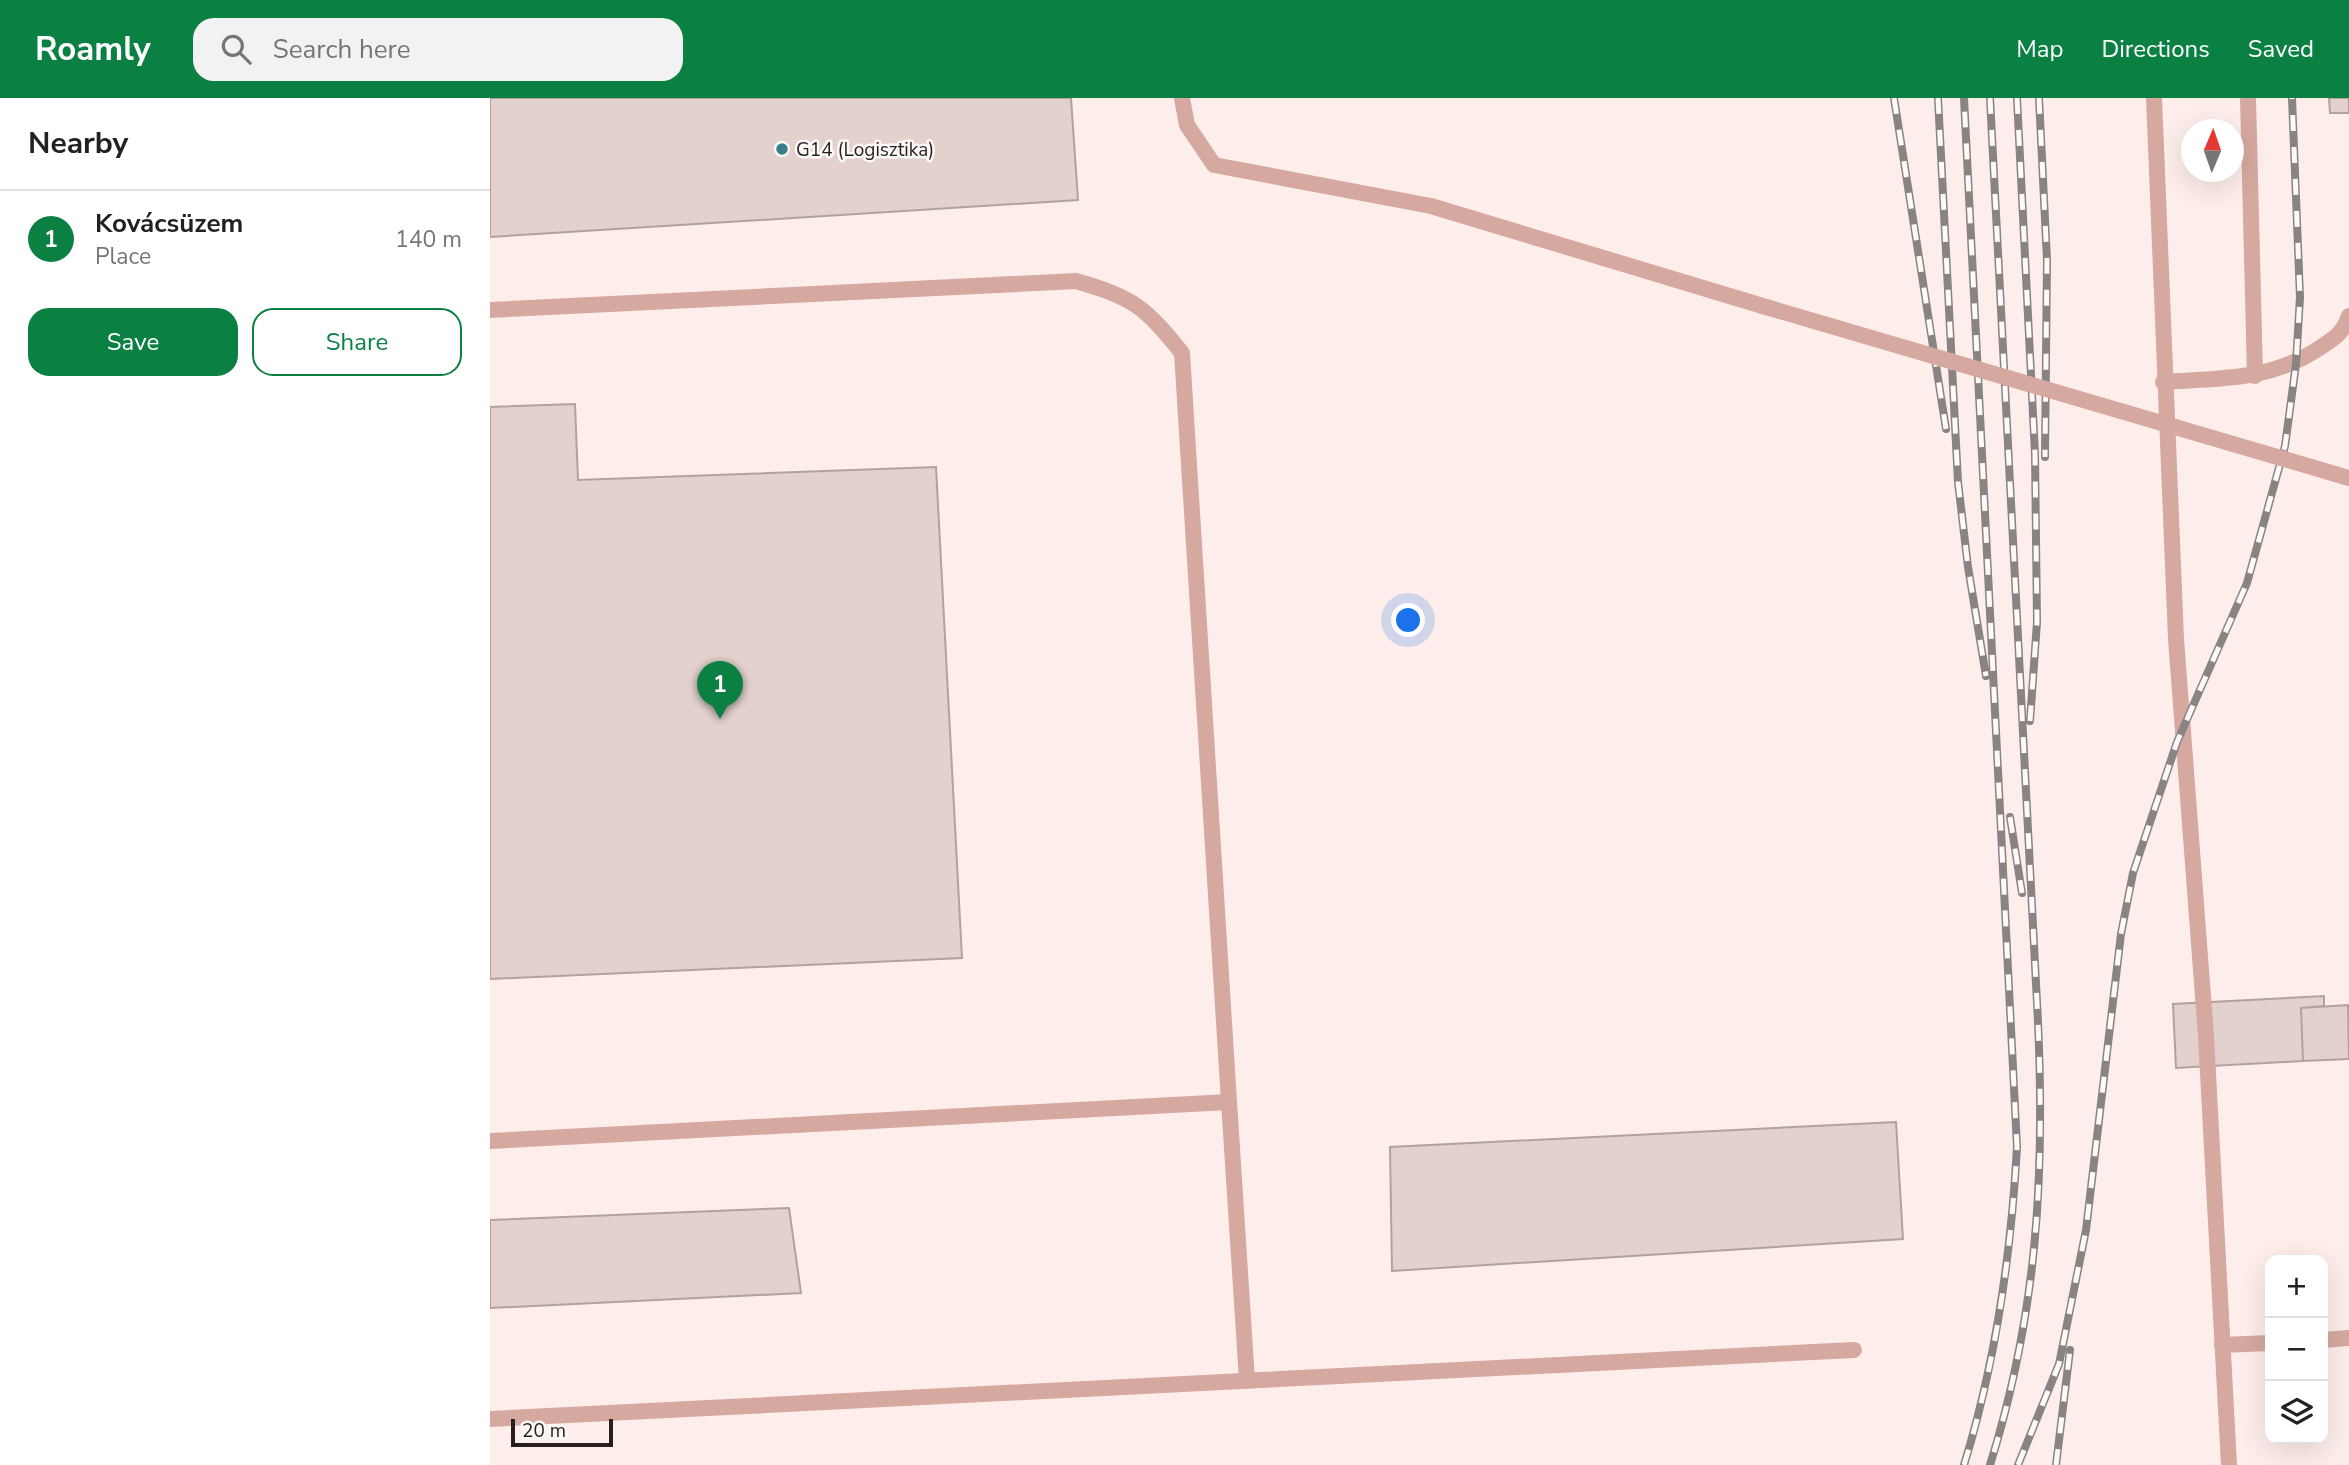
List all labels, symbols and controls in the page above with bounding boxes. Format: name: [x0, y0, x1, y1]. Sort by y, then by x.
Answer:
search box: [193, 18, 683, 81]
text: Roamly: [35, 27, 151, 72]
icon: search: [217, 30, 255, 68]
text: Search here: [273, 32, 410, 67]
text: Map: [2016, 33, 2063, 65]
text: Directions: [2101, 33, 2210, 65]
text: Saved: [2248, 33, 2314, 65]
north arrow: [2181, 119, 2244, 182]
text: Nearby: [28, 123, 128, 164]
place label: G14 (Logisztika): [796, 137, 934, 163]
marker: G14 (Logisztika): [774, 141, 790, 157]
text: Kovácsüzem: [95, 206, 243, 241]
text: 1: [44, 224, 58, 255]
text: 140 m: [395, 224, 462, 255]
text: Place: [95, 241, 151, 272]
button: Save: [28, 308, 238, 376]
button: Share: [252, 308, 462, 376]
your location: [1391, 603, 1425, 637]
pin: 1: [697, 661, 743, 719]
map controls: [2265, 1255, 2328, 1444]
button: +: [2265, 1255, 2328, 1318]
button: −: [2265, 1318, 2328, 1381]
button: layers: [2265, 1381, 2328, 1444]
scale bar: [511, 1416, 612, 1448]
text: 20 m: [522, 1418, 566, 1444]

